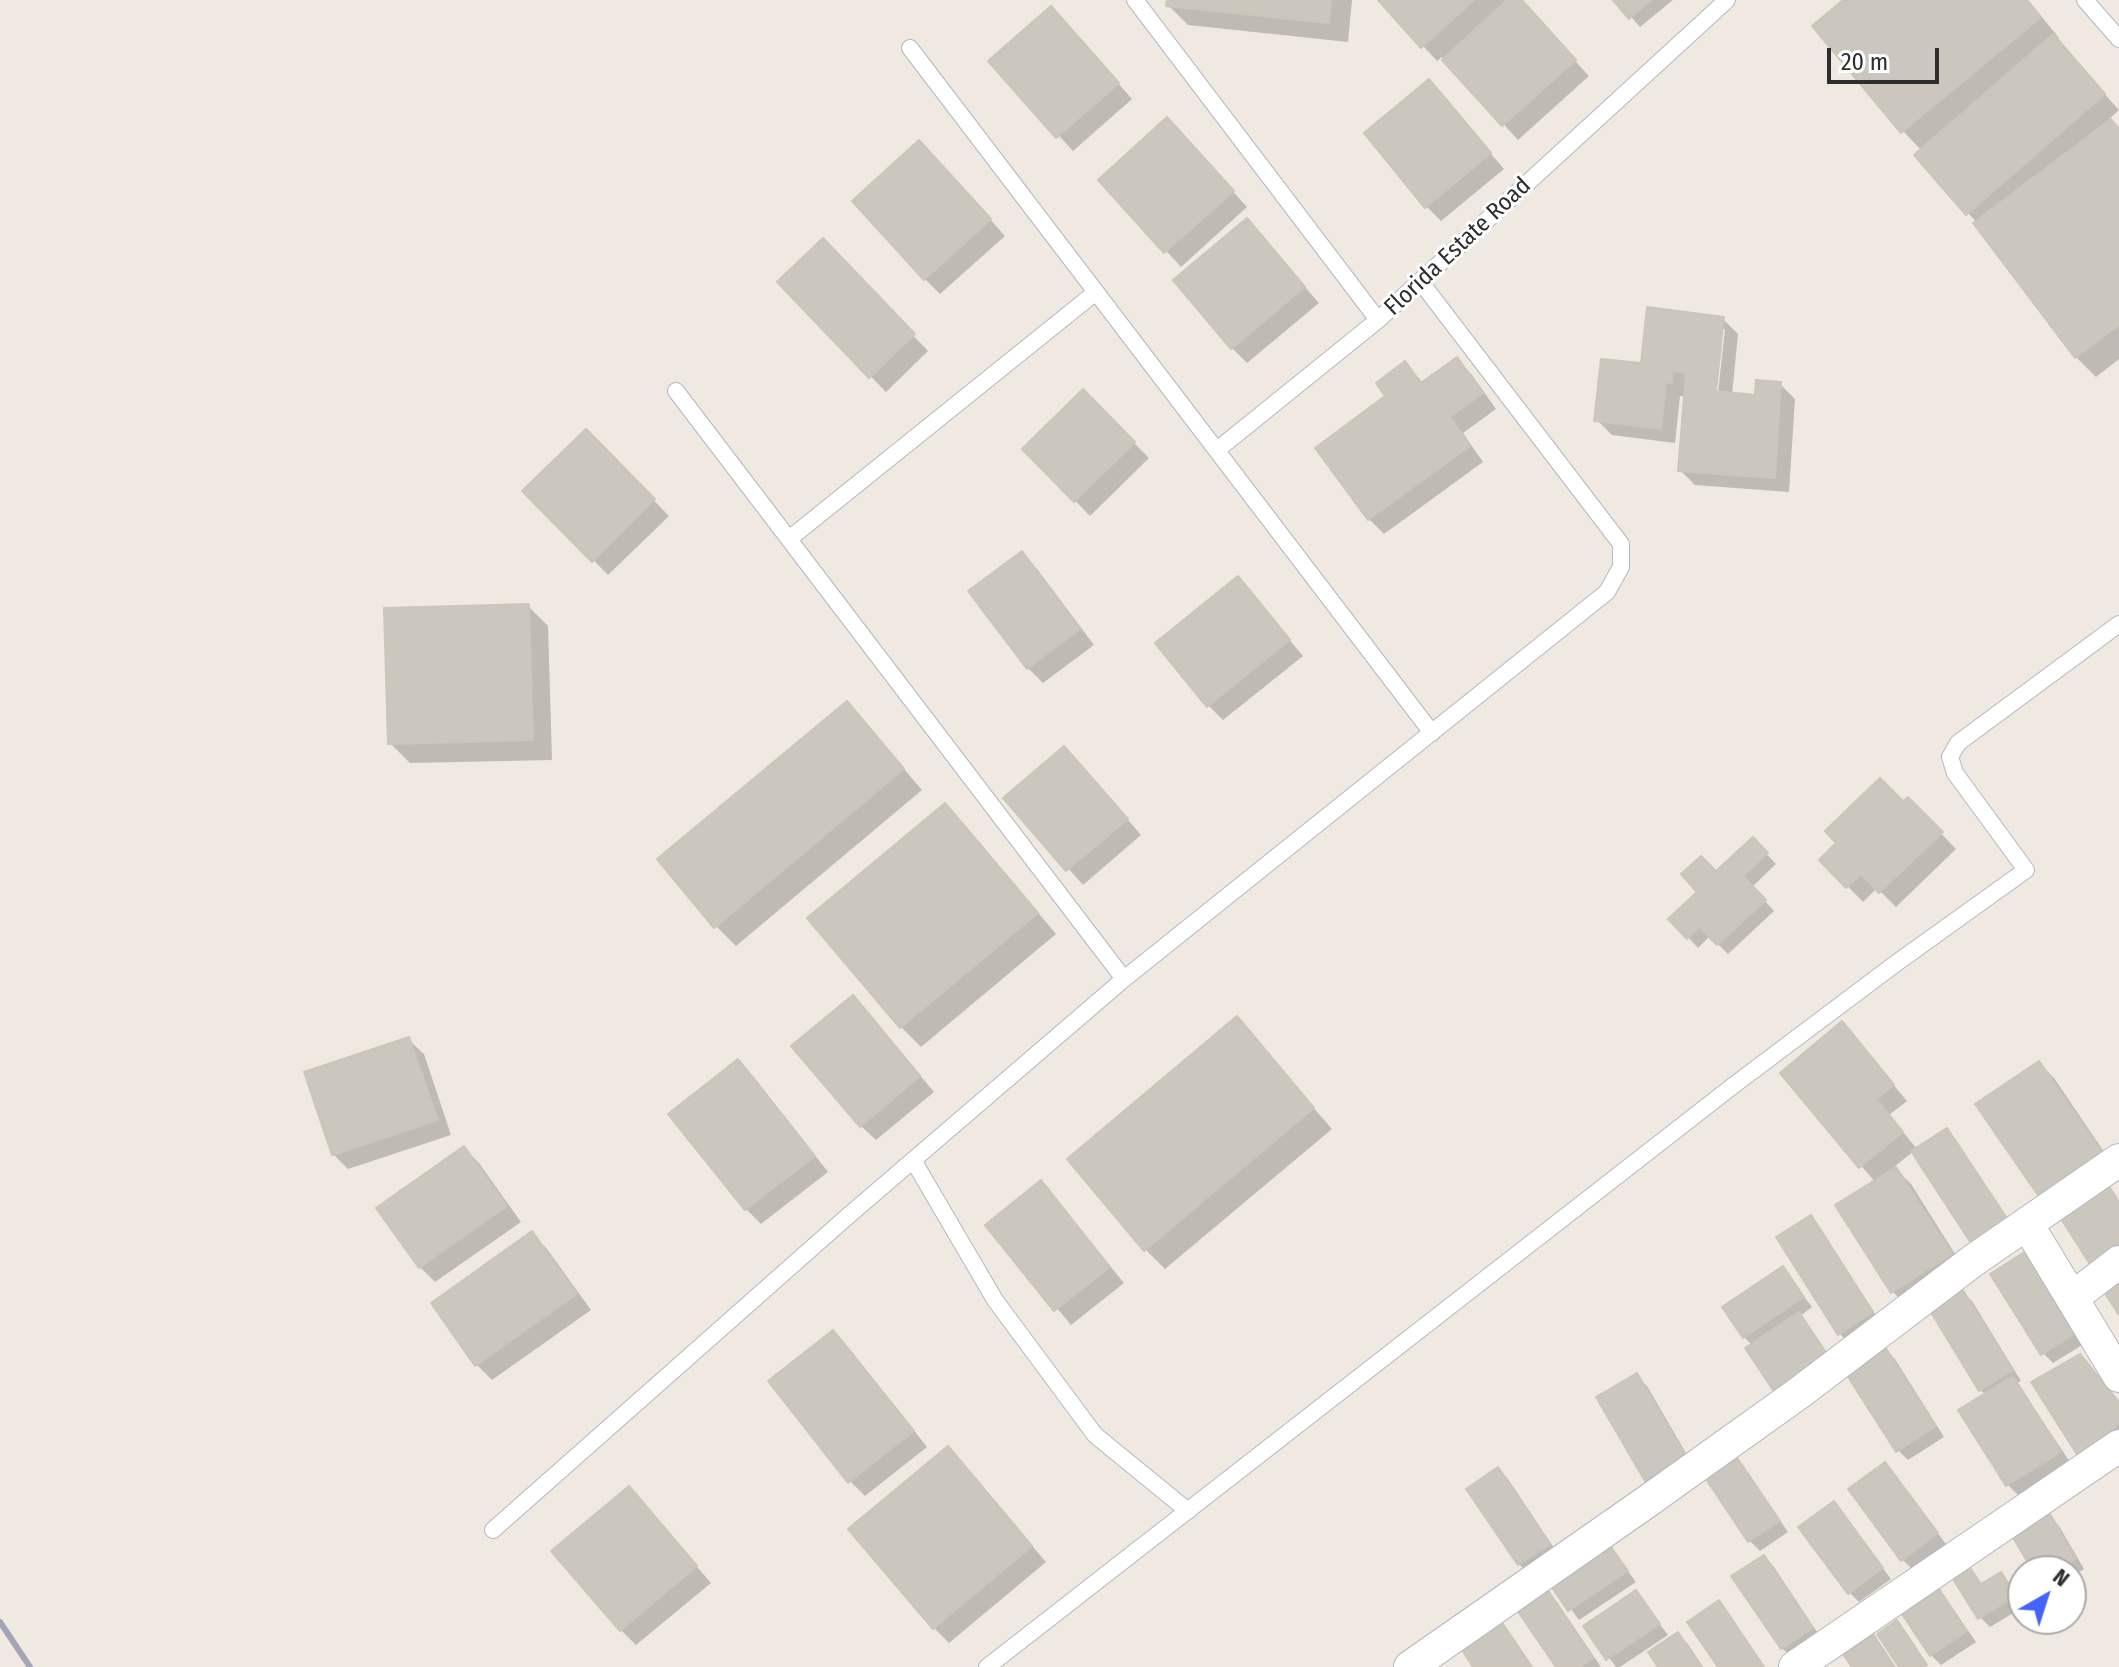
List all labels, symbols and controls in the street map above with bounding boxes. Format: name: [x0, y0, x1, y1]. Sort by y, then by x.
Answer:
scale bar: [1831, 32, 1943, 82]
text: 20 m: [1841, 48, 1888, 76]
street label: Florida Estate Road: [1379, 172, 1537, 322]
north arrow: [2007, 1555, 2087, 1635]
text: N: [2048, 1563, 2075, 1592]

